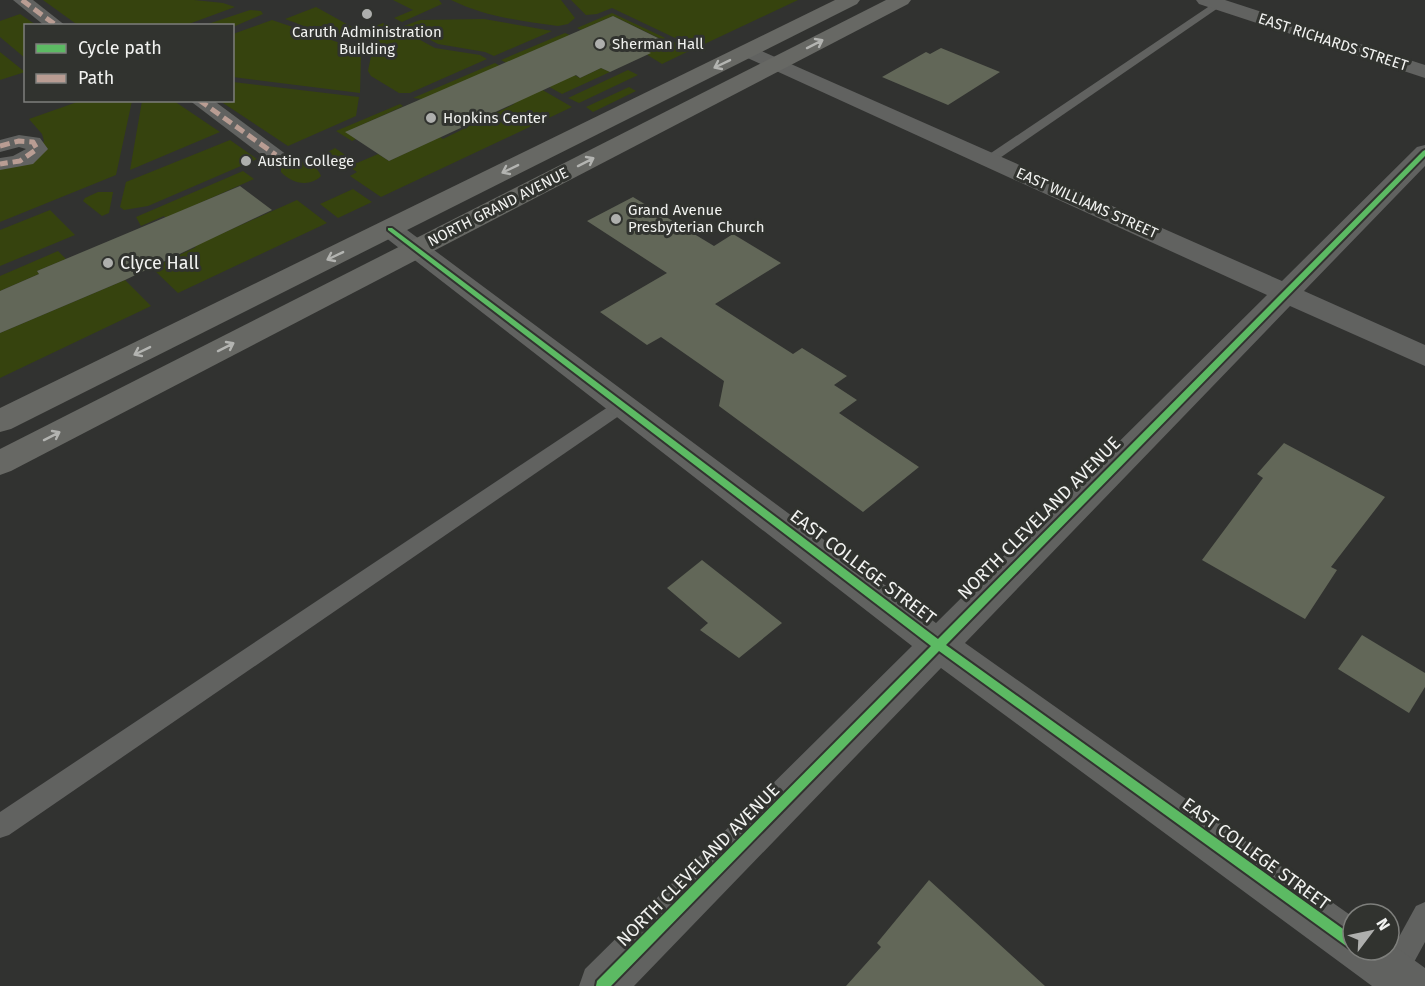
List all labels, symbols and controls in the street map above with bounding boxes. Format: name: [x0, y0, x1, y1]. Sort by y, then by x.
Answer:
marker: Caruth Administration Building: [360, 7, 374, 21]
street label: EAST RICHARDS STREET: [1256, 9, 1410, 75]
place label: Caruth Administration Building: [292, 23, 442, 58]
legend: [24, 24, 234, 102]
place label: Sherman Hall: [612, 35, 704, 53]
text: Cycle path: [78, 37, 162, 59]
marker: Sherman Hall: [593, 37, 607, 51]
one-way arrow: [806, 38, 824, 49]
one-way arrow: [714, 58, 732, 70]
text: Path: [78, 67, 114, 89]
place label: Hopkins Center: [443, 109, 547, 127]
marker: Hopkins Center: [424, 111, 438, 125]
place label: Austin College: [258, 152, 354, 170]
marker: Austin College: [239, 154, 253, 168]
one-way arrow: [577, 156, 594, 168]
street label: NORTH GRAND AVENUE: [425, 164, 571, 250]
one-way arrow: [502, 164, 520, 175]
street label: EAST WILLIAMS STREET: [1013, 164, 1161, 242]
place label: Grand Avenue Presbyterian Church: [628, 201, 765, 236]
marker: Grand Avenue Presbyterian Church: [609, 212, 623, 226]
one-way arrow: [327, 250, 345, 262]
place label: Clyce Hall: [120, 252, 199, 274]
marker: Clyce Hall: [101, 256, 115, 270]
one-way arrow: [216, 341, 234, 352]
one-way arrow: [133, 346, 151, 357]
one-way arrow: [43, 430, 60, 442]
street label: NORTH CLEVELAND AVENUE: [953, 432, 1125, 604]
street label: EAST COLLEGE STREET: [786, 505, 941, 629]
street label: NORTH CLEVELAND AVENUE: [612, 779, 784, 951]
street label: EAST COLLEGE STREET: [1178, 793, 1335, 915]
north arrow: [1341, 902, 1401, 962]
text: N: [1372, 915, 1394, 934]

